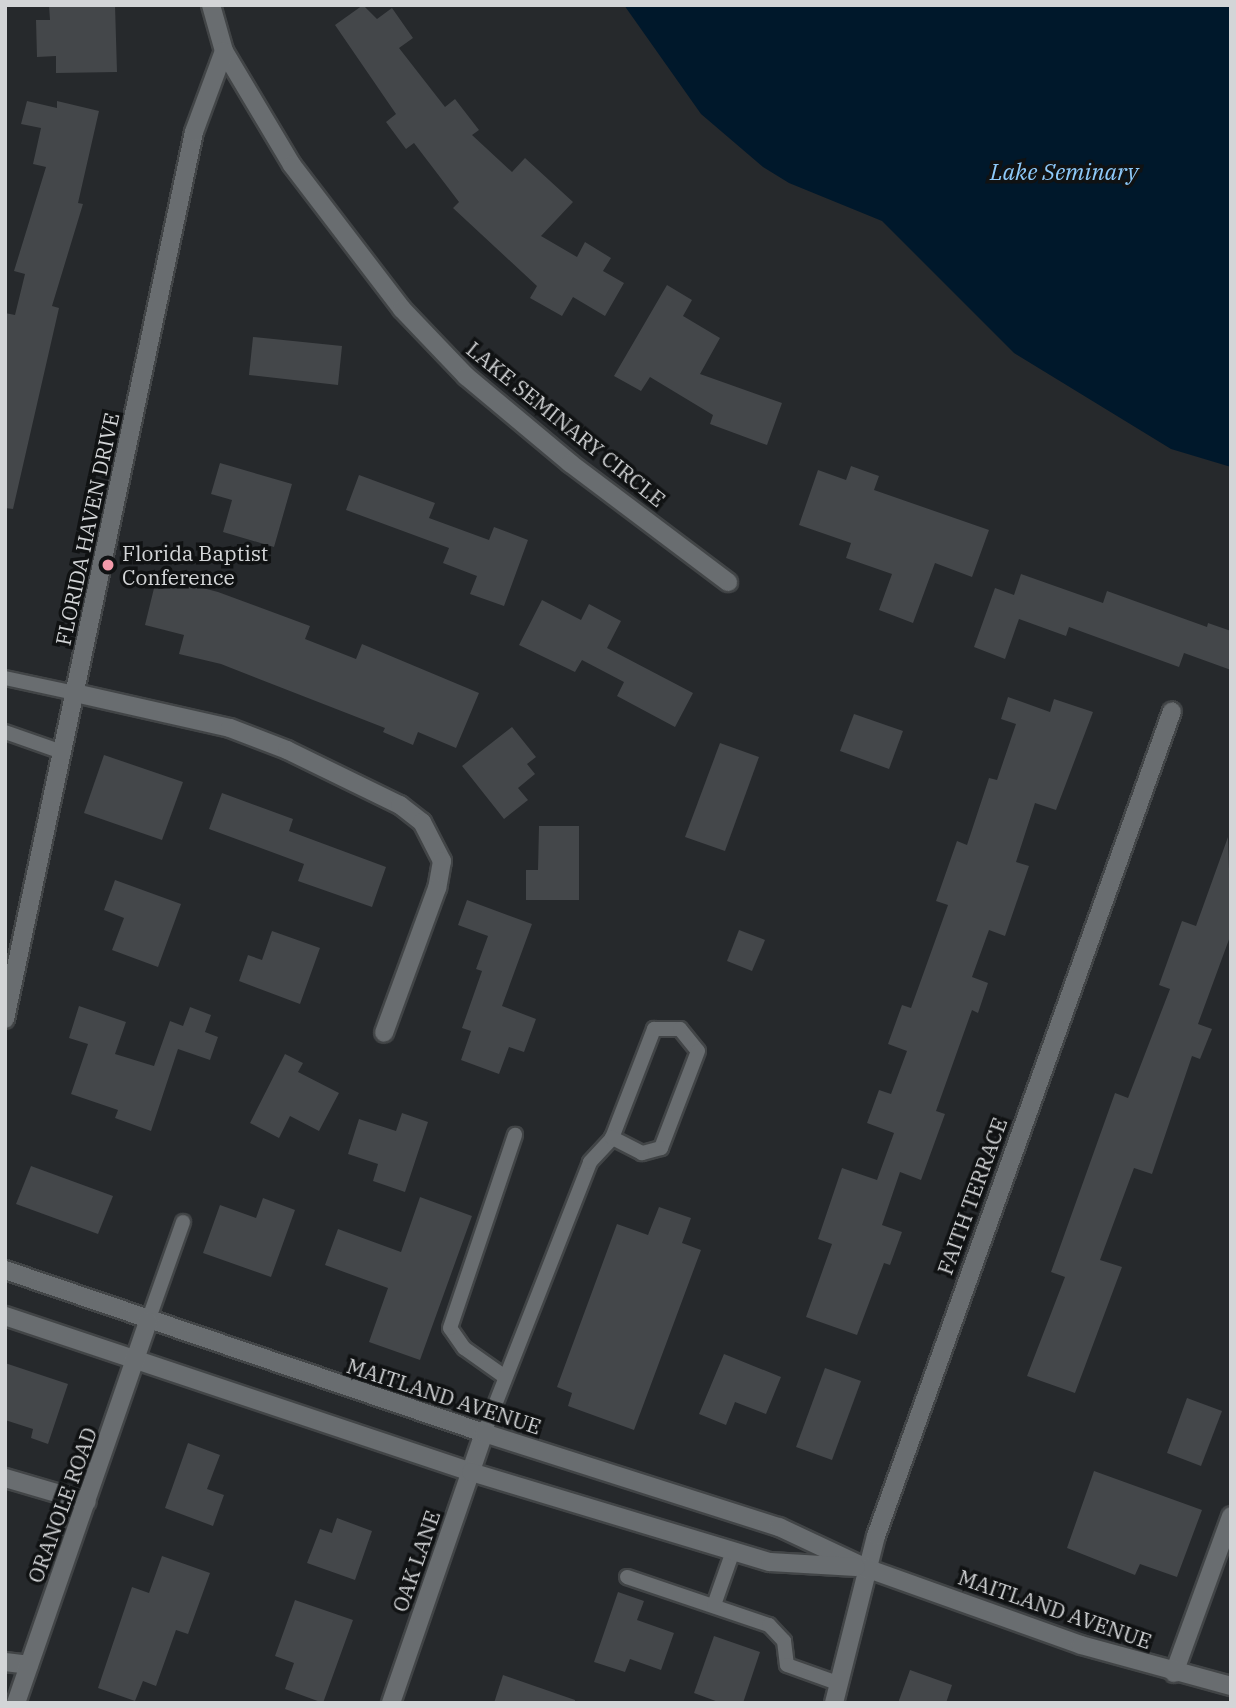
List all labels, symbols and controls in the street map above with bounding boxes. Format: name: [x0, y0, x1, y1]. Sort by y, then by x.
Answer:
water label: Lake Seminary: [990, 157, 1138, 185]
street label: LAKE SEMINARY CIRCLE: [462, 336, 670, 512]
street label: FLORIDA HAVEN DRIVE: [50, 410, 124, 648]
place label: Florida Baptist Conference: [122, 540, 268, 590]
marker: Florida Baptist Conference: [100, 557, 116, 573]
street label: FAITH TERRACE: [932, 1114, 1012, 1278]
street label: MAITLAND AVENUE: [344, 1353, 544, 1439]
street label: ORANOLE ROAD: [22, 1424, 102, 1586]
street label: OAK LANE: [387, 1507, 445, 1615]
street label: MAITLAND AVENUE: [955, 1564, 1155, 1654]

